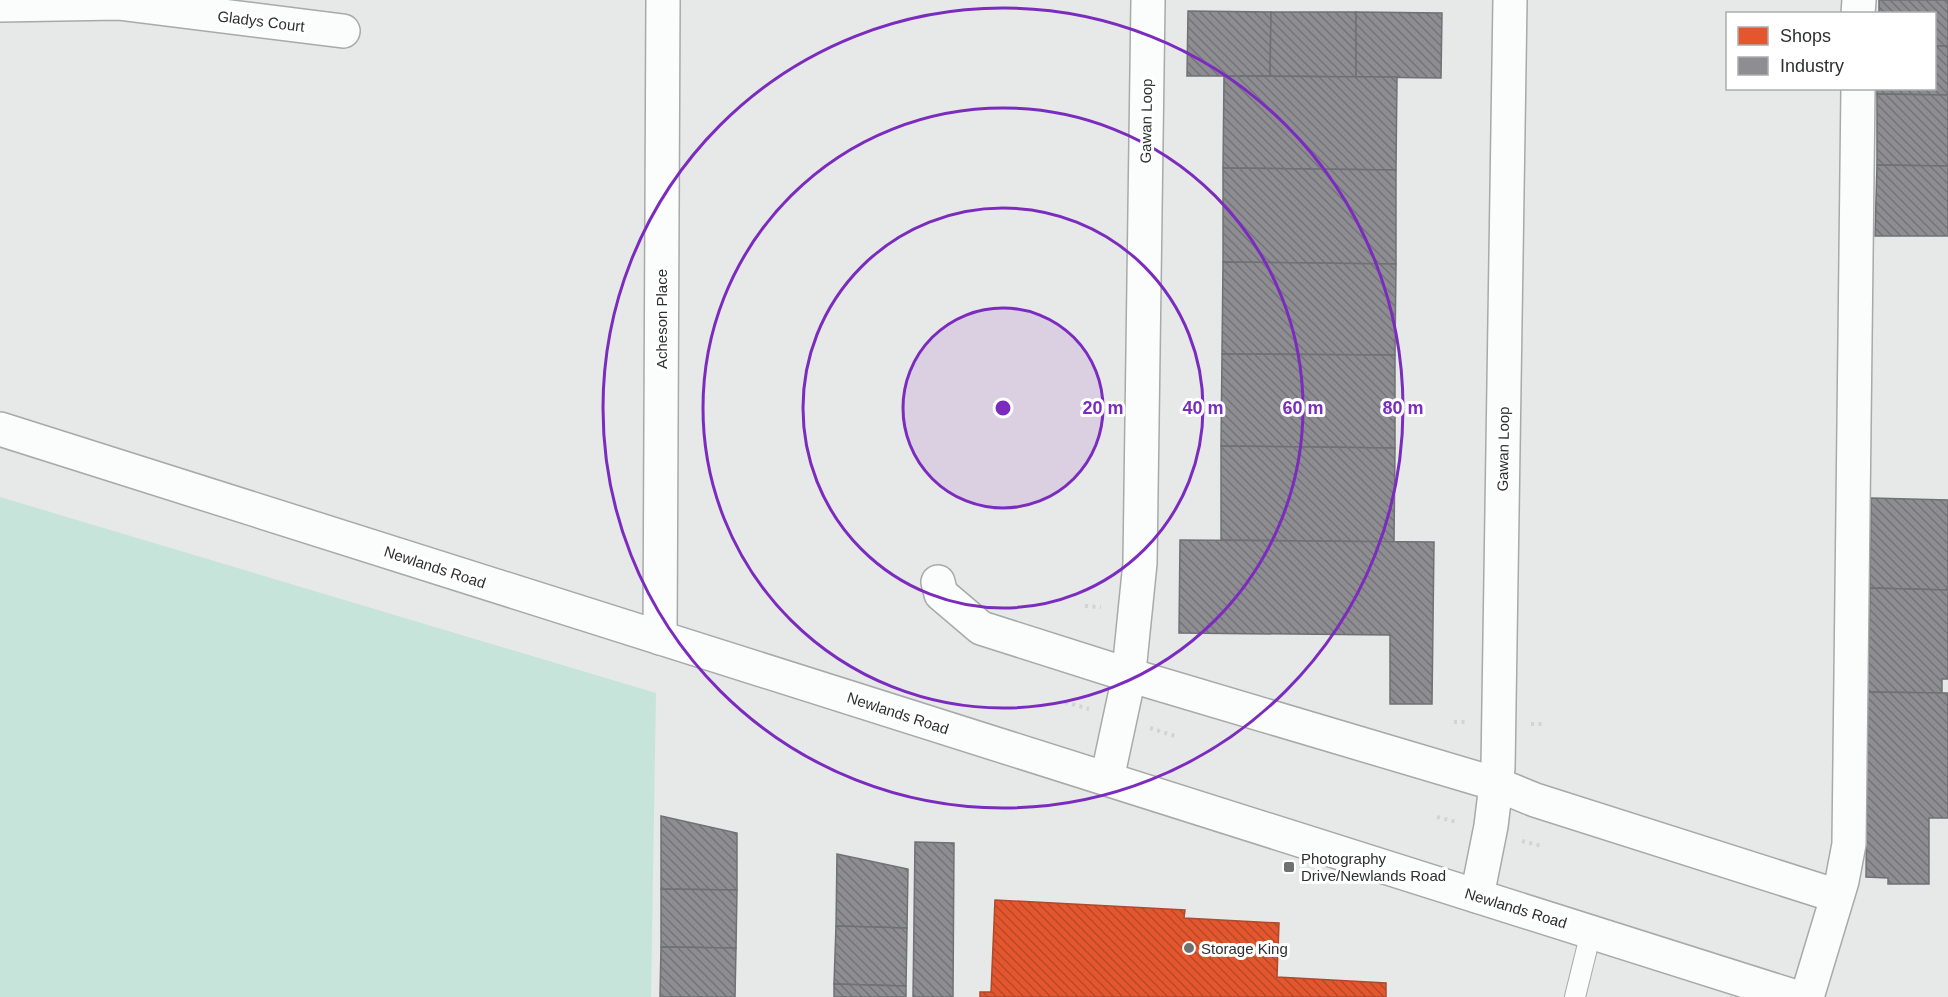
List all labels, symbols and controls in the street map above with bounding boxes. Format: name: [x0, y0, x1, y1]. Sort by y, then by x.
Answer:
street label: Gladys Court: [217, 7, 306, 35]
legend: [1726, 12, 1936, 90]
text: Shops: [1780, 26, 1831, 46]
text: Industry: [1780, 56, 1844, 76]
street label: Gawan Loop: [1137, 78, 1155, 164]
street label: Acheson Place: [653, 269, 670, 369]
centre of rings: [993, 398, 1013, 418]
text: 20 m: [1082, 398, 1124, 418]
text: 40 m: [1182, 398, 1224, 418]
text: 60 m: [1282, 398, 1324, 418]
text: 80 m: [1382, 398, 1424, 418]
street label: Gawan Loop: [1494, 406, 1512, 492]
street label: Newlands Road: [382, 543, 488, 591]
street label: Newlands Road: [845, 689, 951, 737]
place label: Photography Drive/Newlands Road: [1301, 850, 1446, 884]
marker: Photography Drive/Newlands Road: [1282, 860, 1296, 874]
street label: Newlands Road: [1463, 884, 1569, 932]
place label: Storage King: [1201, 940, 1288, 957]
marker: Storage King: [1182, 941, 1196, 955]

